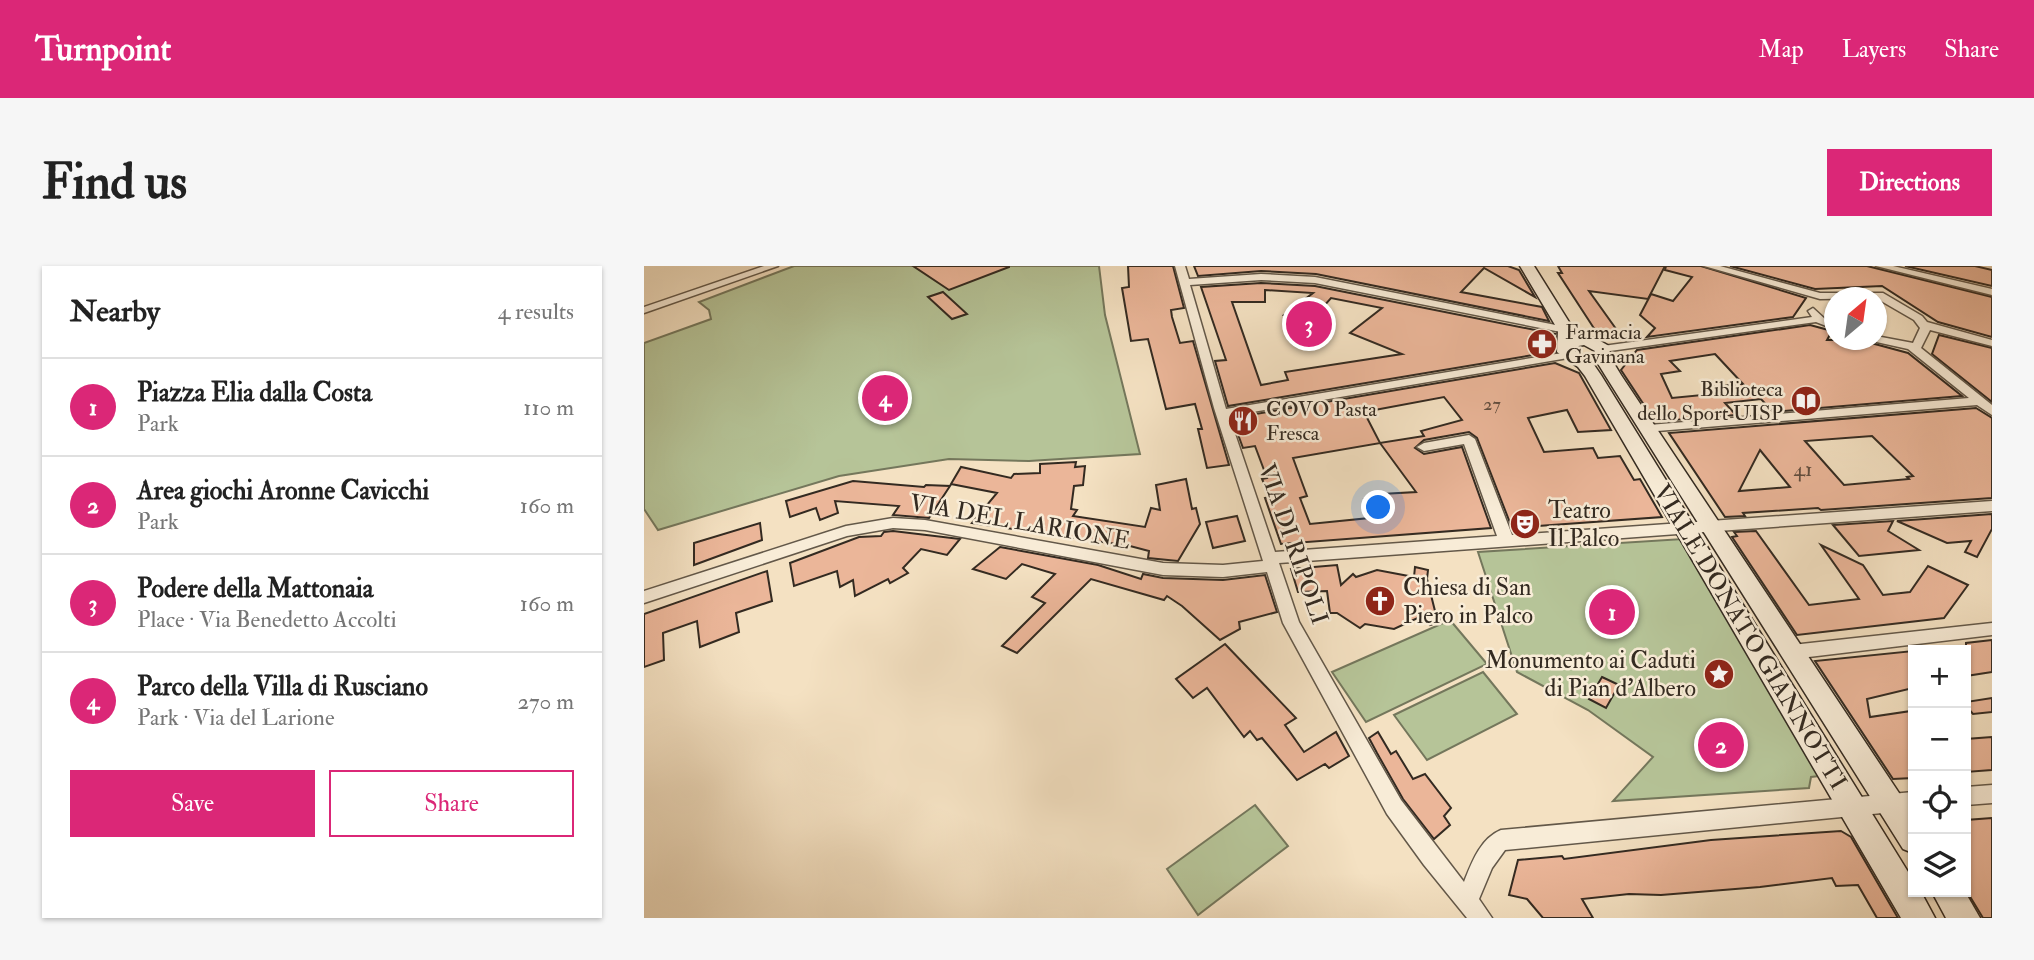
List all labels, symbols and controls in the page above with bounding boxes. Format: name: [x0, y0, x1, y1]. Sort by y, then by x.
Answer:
text: Turnpoint: [35, 29, 171, 70]
text: Map: [1759, 34, 1804, 65]
text: Layers: [1842, 34, 1906, 65]
text: Share: [1944, 34, 1999, 65]
button: Directions: [1827, 149, 1992, 216]
text: Find us: [42, 152, 187, 213]
north arrow: [1824, 287, 1887, 350]
text: Nearby: [70, 293, 160, 330]
text: 4 results: [498, 297, 574, 326]
pin: 3: [1286, 298, 1332, 350]
place label: Farmacia Gavinana: [1565, 319, 1645, 370]
pharmacy icon: Farmacia Gavinana: [1525, 327, 1559, 361]
pin: 4: [862, 372, 908, 424]
place label: Biblioteca dello Sport UISP: [1637, 376, 1783, 427]
text: Piazza Elia dalla Costa: [137, 377, 372, 409]
library icon: Biblioteca dello Sport UISP: [1789, 384, 1823, 418]
text: 1: [89, 393, 97, 422]
text: 110 m: [523, 393, 574, 422]
house number: 27: [1483, 393, 1501, 416]
place label: COVO Pasta Fresca: [1266, 396, 1377, 447]
restaurant icon: COVO Pasta Fresca: [1226, 404, 1260, 438]
text: Park: [137, 409, 179, 438]
house number: 41: [1794, 456, 1812, 483]
street label: VIA DI RIPOLI: [1251, 459, 1335, 629]
text: Area giochi Aronne Cavicchi: [137, 475, 429, 507]
street label: VIALE DONATO GIANNOTTI: [1646, 478, 1854, 796]
street label: VIA DEL LARIONE: [907, 487, 1133, 557]
your location: [1361, 490, 1395, 524]
text: 2: [87, 491, 99, 520]
text: 160 m: [520, 491, 574, 520]
place label: Teatro Il Palco: [1548, 495, 1619, 554]
text: Park: [137, 507, 179, 536]
theatre icon: Teatro Il Palco: [1508, 507, 1542, 541]
place label: Chiesa di San Piero in Palco: [1403, 572, 1533, 631]
text: Podere della Mattonaia: [137, 573, 373, 605]
church icon: Chiesa di San Piero in Palco: [1363, 584, 1397, 618]
pin: 1: [1589, 586, 1635, 638]
text: 3: [89, 589, 97, 618]
text: 160 m: [520, 589, 574, 618]
text: Place · Via Benedetto Accolti: [137, 605, 397, 634]
place label: Monumento ai Caduti di Pian d'Albero: [1485, 645, 1696, 704]
map controls: [1908, 645, 1971, 897]
button: +: [1908, 645, 1971, 708]
place icon: Monumento ai Caduti di Pian d'Albero: [1702, 657, 1736, 691]
text: Parco della Villa di Rusciano: [137, 671, 428, 703]
text: 4: [87, 687, 99, 716]
text: 270 m: [517, 687, 574, 716]
text: Park · Via del Larione: [137, 703, 335, 732]
button: −: [1908, 708, 1971, 771]
pin: 2: [1698, 719, 1744, 771]
button: Save: [70, 770, 315, 837]
button: Share: [329, 770, 574, 837]
button: locate: [1908, 771, 1971, 834]
button: layers: [1908, 834, 1971, 897]

